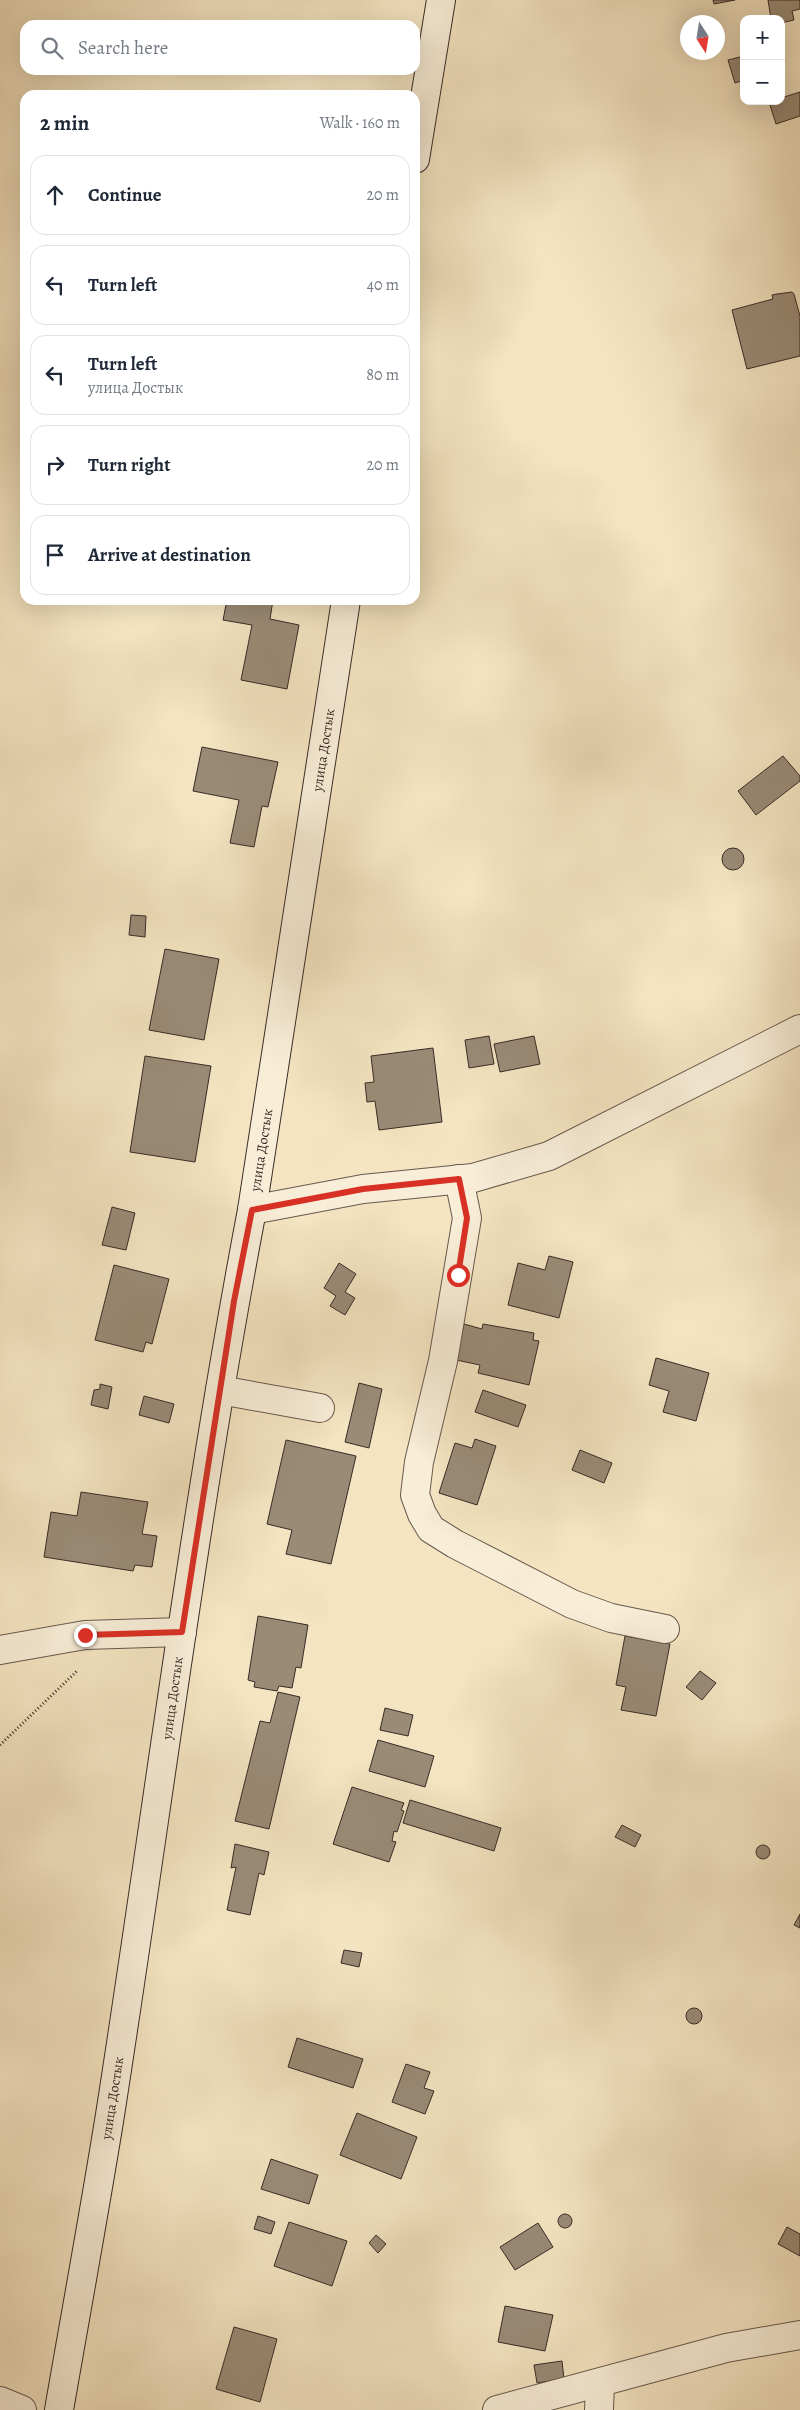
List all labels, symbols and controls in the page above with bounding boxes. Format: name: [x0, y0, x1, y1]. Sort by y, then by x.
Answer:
north arrow: [680, 15, 725, 60]
map controls: [740, 15, 785, 105]
button: +: [740, 15, 785, 60]
search box: [20, 20, 420, 75]
icon: search: [38, 34, 66, 62]
text: Search here: [78, 35, 168, 61]
button: −: [740, 60, 785, 105]
text: 2 min: [40, 109, 89, 137]
text: Walk · 160 m: [320, 112, 400, 134]
icon: ahead: [41, 181, 69, 209]
text: Continue: [88, 182, 162, 208]
text: 20 m: [366, 184, 399, 206]
icon: left: [41, 271, 69, 299]
text: Turn left: [88, 272, 157, 298]
text: 40 m: [367, 274, 399, 296]
text: Turn left: [88, 351, 157, 377]
icon: left: [41, 361, 69, 389]
text: 80 m: [366, 364, 399, 386]
text: улица Достык: [88, 377, 183, 399]
icon: right: [41, 451, 69, 479]
text: Turn right: [88, 452, 170, 478]
text: 20 m: [366, 454, 399, 476]
icon: arrive: [41, 541, 69, 569]
text: Arrive at destination: [88, 542, 251, 568]
street label: улица Достык: [307, 707, 339, 794]
street label: улица Достык: [245, 1107, 277, 1194]
route start: [447, 1264, 470, 1287]
route end: [74, 1624, 97, 1647]
street label: улица Достык: [157, 1655, 188, 1742]
street label: улица Достык: [96, 2055, 128, 2142]

